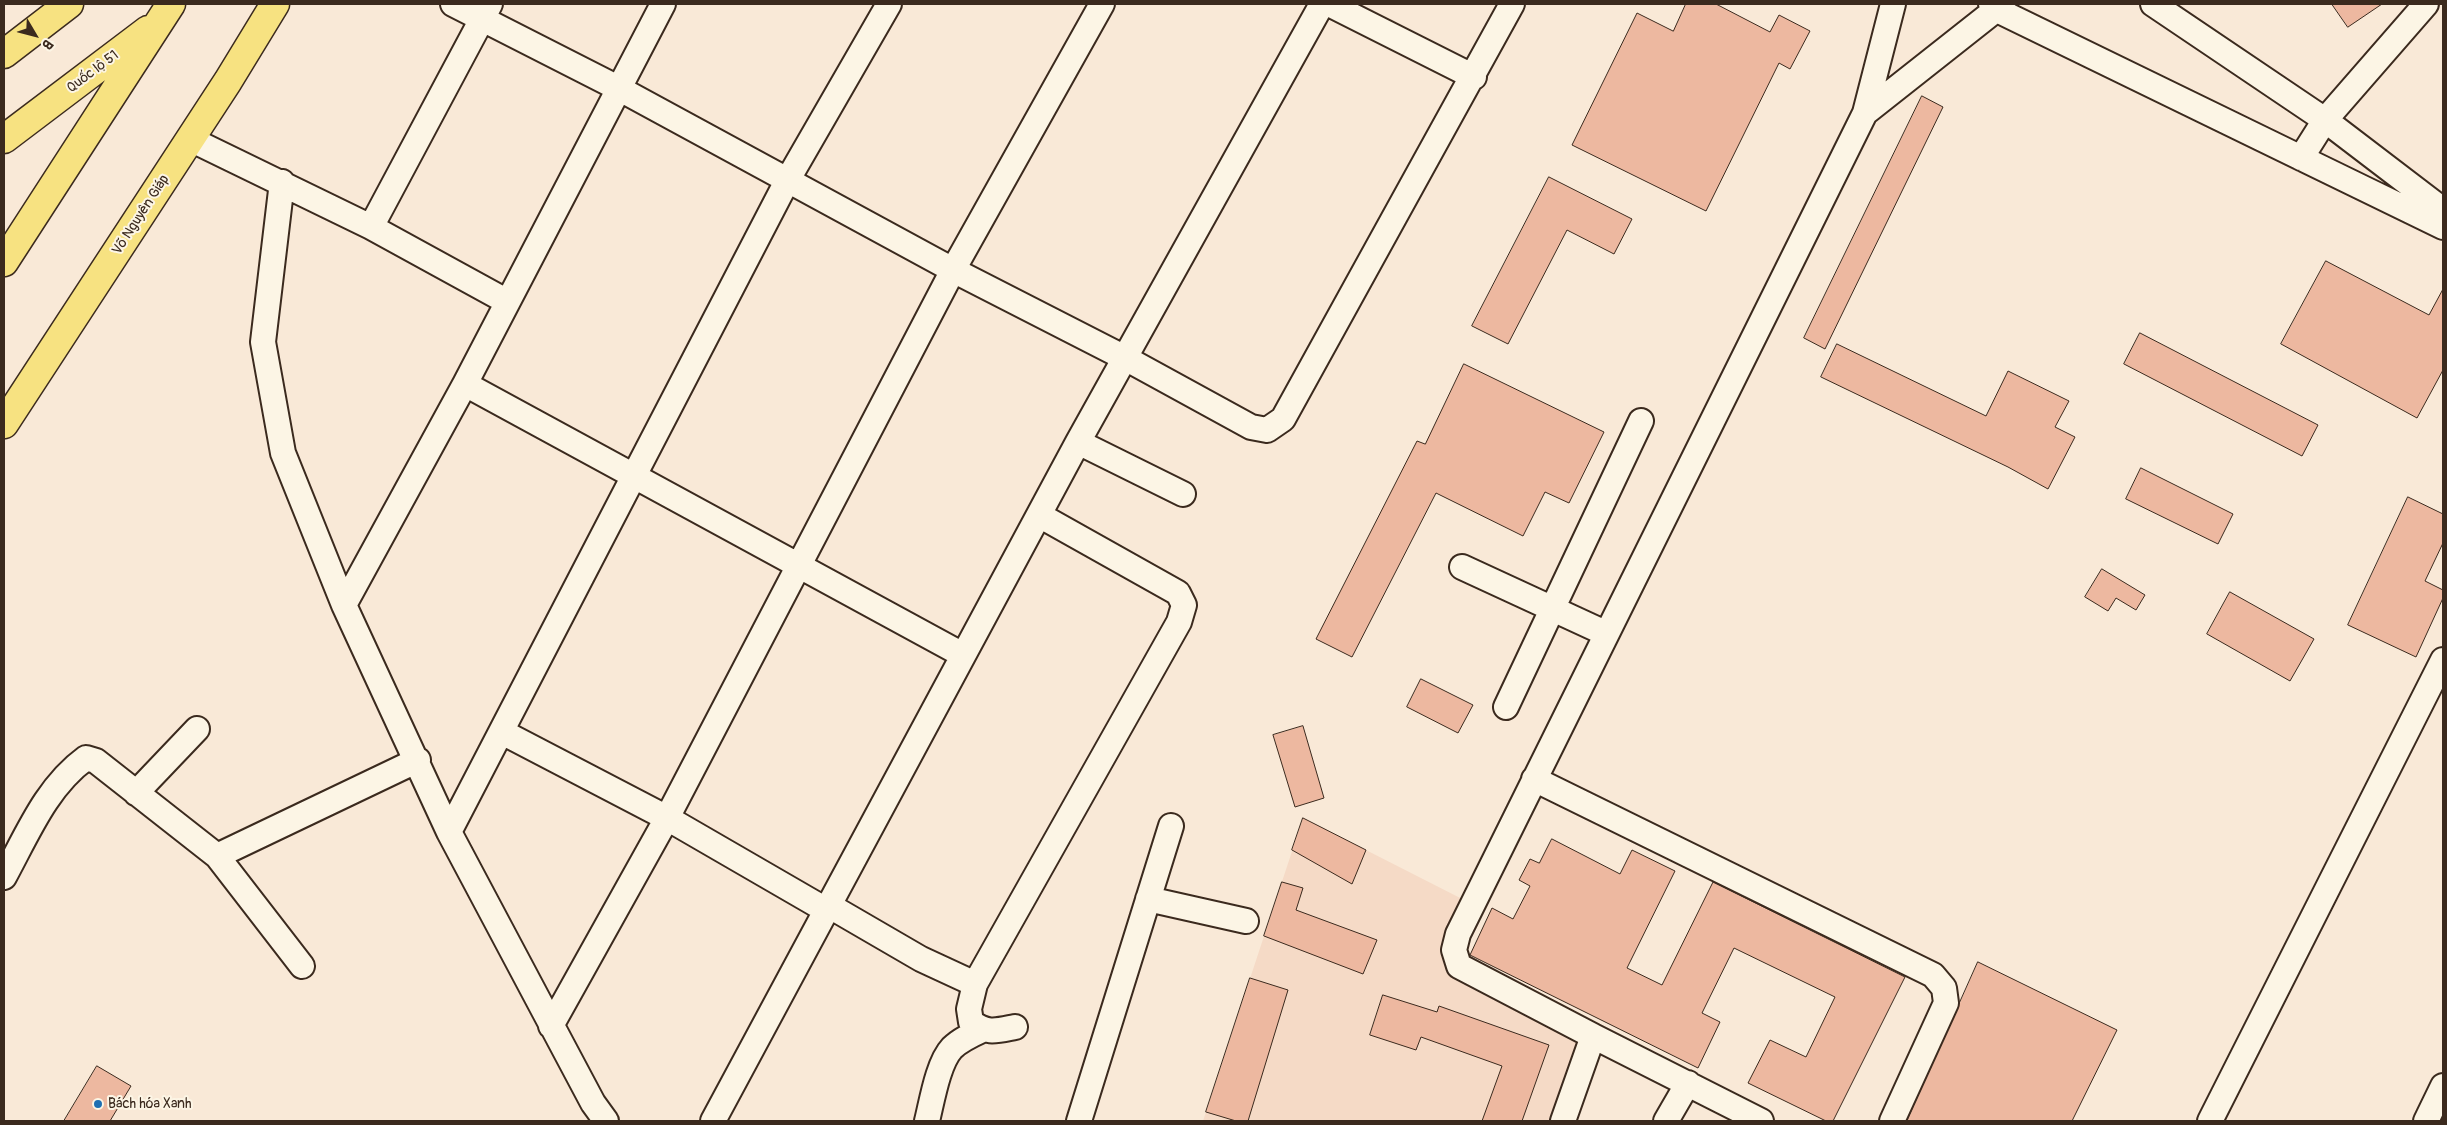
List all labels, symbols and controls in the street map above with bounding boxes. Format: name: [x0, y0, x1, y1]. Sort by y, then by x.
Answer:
north arrow: [10, 10, 60, 60]
text: B: [38, 36, 57, 53]
street label: Quốc lộ 51: [64, 47, 122, 97]
street label: Võ Nguyên Giáp: [109, 172, 173, 258]
place label: Bách hóa Xanh: [108, 1096, 191, 1112]
marker: Bách hóa Xanh: [92, 1098, 104, 1110]

